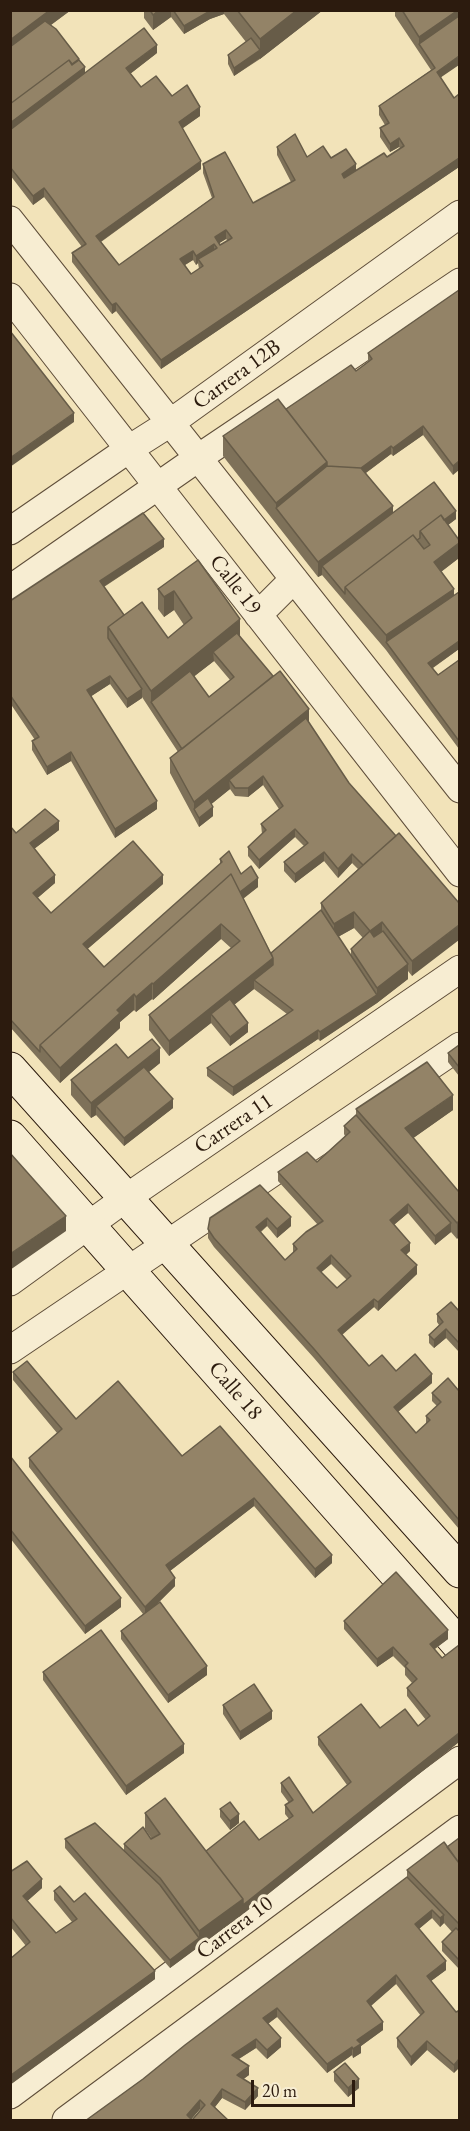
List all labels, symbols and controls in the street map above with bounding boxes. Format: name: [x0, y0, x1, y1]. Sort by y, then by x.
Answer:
street label: Carrera 12B: [188, 334, 286, 416]
street label: Calle 19: [203, 550, 267, 620]
street label: Carrera 11: [190, 1088, 278, 1160]
street label: Calle 18: [202, 1356, 268, 1426]
street label: Carrera 10: [191, 1891, 279, 1965]
scale bar: [254, 2068, 358, 2106]
text: 20 m: [262, 2079, 297, 2102]

